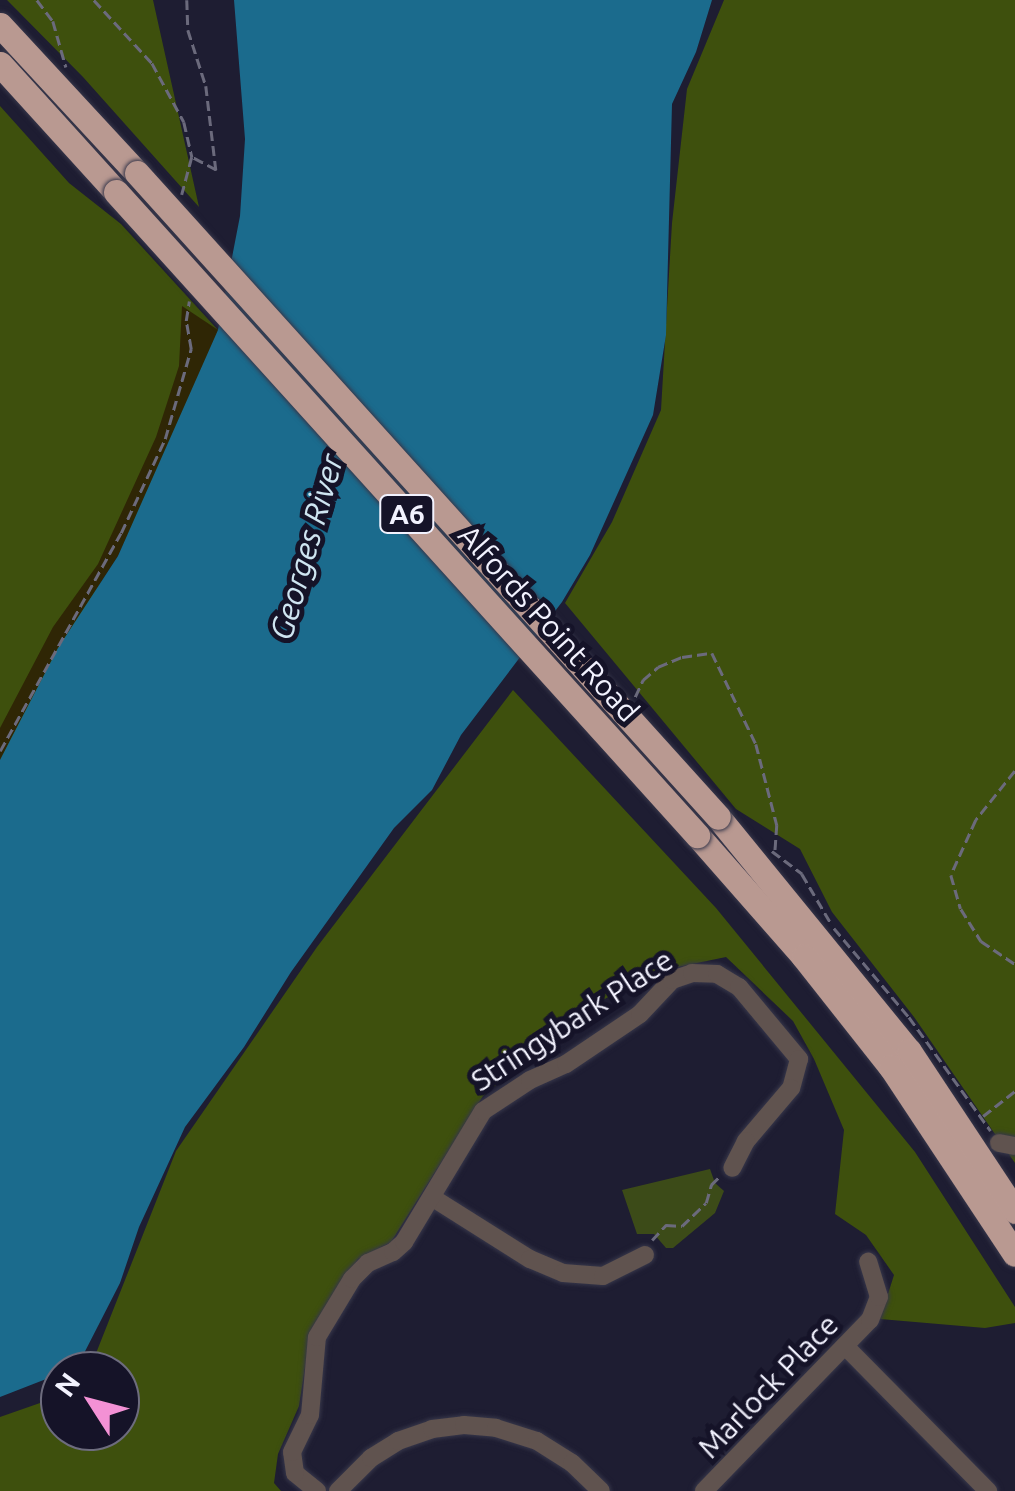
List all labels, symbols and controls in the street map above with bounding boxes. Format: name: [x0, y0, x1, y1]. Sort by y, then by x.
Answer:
water label: Georges River: [261, 450, 351, 644]
road number: A6: [377, 491, 437, 537]
street label: Alfords Point Road: [451, 517, 647, 729]
street label: Stringybark Place: [464, 941, 680, 1099]
street label: Marlock Place: [690, 1307, 846, 1465]
north arrow: [40, 1351, 140, 1451]
text: N: [48, 1367, 86, 1402]

